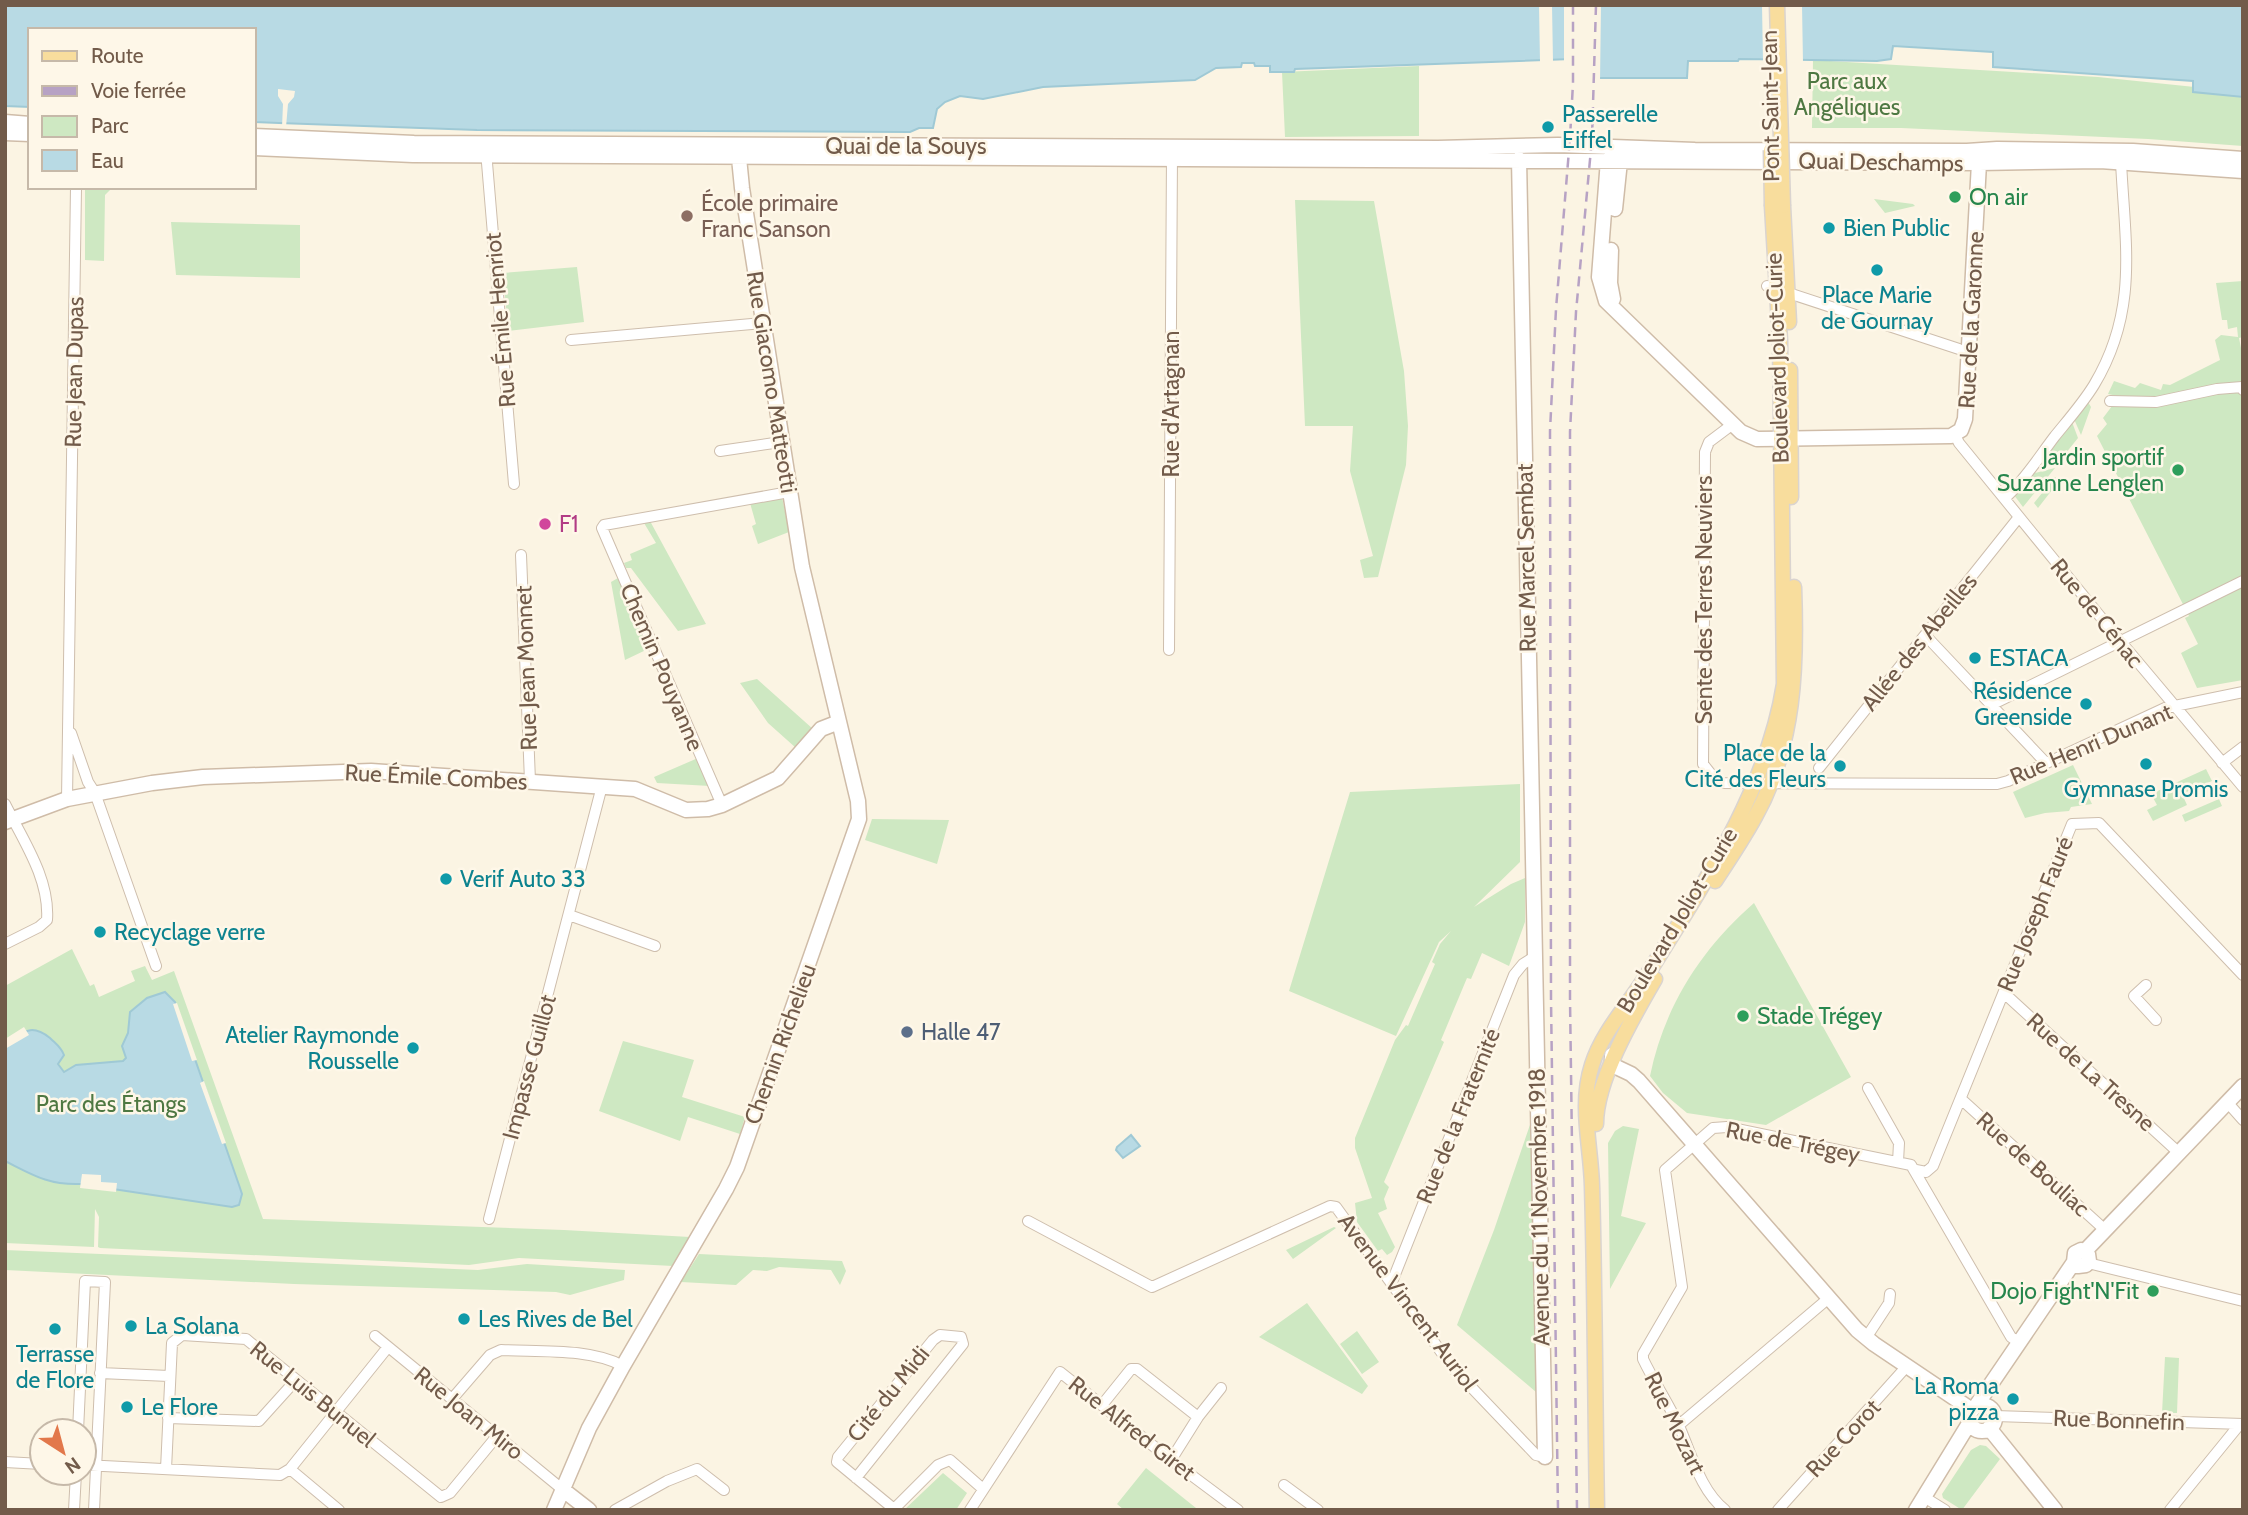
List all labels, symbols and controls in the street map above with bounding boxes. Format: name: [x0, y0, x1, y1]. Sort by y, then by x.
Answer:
legend: [28, 28, 256, 189]
street label: Pont Saint-Jean: [1755, 30, 1785, 182]
text: Route: [91, 43, 144, 68]
park label: Parc aux Angéliques: [1794, 67, 1900, 121]
text: Voie ferrée: [91, 78, 186, 103]
place label: Passerelle Eiffel: [1562, 100, 1658, 154]
text: Parc: [91, 113, 129, 138]
marker: Passerelle Eiffel: [1540, 119, 1556, 135]
street label: Quai de la Souys: [825, 132, 987, 160]
street label: Quai Deschamps: [1798, 147, 1964, 177]
text: Eau: [91, 148, 124, 173]
place label: On air: [1969, 183, 2028, 211]
place label: École primaire Franc Sanson: [701, 188, 839, 243]
marker: On air: [1947, 189, 1963, 205]
marker: École primaire Franc Sanson: [679, 208, 695, 224]
place label: Bien Public: [1843, 214, 1950, 242]
marker: Bien Public: [1821, 220, 1837, 236]
street label: Rue de la Garonne: [1952, 230, 1990, 409]
street label: Rue Émile Henriot: [477, 231, 522, 409]
street label: Boulevard Joliot-Curie: [1759, 252, 1795, 464]
marker: Place Marie de Gournay: [1869, 262, 1885, 278]
street label: Rue Giacomo Matteotti: [741, 269, 803, 495]
place label: Place Marie de Gournay: [1821, 281, 1933, 335]
street label: Rue Jean Dupas: [59, 296, 89, 448]
street label: Rue d'Artagnan: [1157, 331, 1185, 477]
place label: Jardin sportif Suzanne Lenglen: [1997, 443, 2164, 497]
marker: Jardin sportif Suzanne Lenglen: [2170, 462, 2186, 478]
street label: Rue Marcel Sembat: [1510, 463, 1542, 652]
street label: Sente des Terres Neuviers: [1690, 475, 1718, 725]
place label: F1: [559, 510, 579, 538]
marker: F1: [537, 516, 553, 532]
street label: Rue de Cénac: [2044, 553, 2150, 673]
street label: Allée des Abeilles: [1855, 568, 1983, 716]
street label: Chemin Pouyanne: [614, 579, 710, 755]
street label: Rue Jean Monnet: [509, 585, 543, 751]
place label: ESTACA: [1989, 644, 2068, 672]
marker: ESTACA: [1967, 650, 1983, 666]
place label: Résidence Greenside: [1973, 677, 2072, 731]
marker: Résidence Greenside: [2078, 696, 2094, 712]
street label: Rue Henri Dunant: [2006, 697, 2177, 791]
place label: Place de la Cité des Fleurs: [1684, 739, 1826, 793]
marker: Gymnase Promis: [2138, 756, 2154, 772]
street label: Rue Émile Combes: [344, 757, 528, 796]
marker: Place de la Cité des Fleurs: [1832, 758, 1848, 774]
place label: Gymnase Promis: [2064, 775, 2228, 803]
street label: Boulevard Joliot-Curie: [1611, 822, 1743, 1018]
street label: Rue Joseph Fauré: [1991, 832, 2079, 996]
place label: Verif Auto 33: [460, 865, 586, 893]
marker: Verif Auto 33: [438, 871, 454, 887]
place label: Recyclage verre: [114, 918, 265, 946]
marker: Recyclage verre: [92, 924, 108, 940]
street label: Chemin Richelieu: [738, 960, 822, 1128]
street label: Impasse Guillot: [496, 991, 562, 1143]
place label: Stade Trégey: [1757, 1002, 1883, 1030]
street label: Rue de La Tresne: [2021, 1007, 2161, 1137]
marker: Stade Trégey: [1735, 1008, 1751, 1024]
place label: Halle 47: [921, 1018, 1001, 1046]
place label: Atelier Raymonde Rousselle: [225, 1021, 399, 1075]
marker: Halle 47: [899, 1024, 915, 1040]
street label: Rue de la Fraternité: [1410, 1024, 1506, 1208]
marker: Atelier Raymonde Rousselle: [405, 1040, 421, 1056]
street label: Avenue du 11 Novembre 1918: [1523, 1068, 1555, 1346]
park label: Parc des Étangs: [36, 1089, 186, 1118]
street label: Rue de Bouliac: [1971, 1106, 2095, 1222]
street label: Rue de Trégey: [1724, 1115, 1863, 1169]
street label: Avenue Vincent Auriol: [1332, 1208, 1484, 1397]
place label: Dojo Fight'N'Fit: [1990, 1277, 2139, 1305]
marker: Dojo Fight'N'Fit: [2145, 1283, 2161, 1299]
place label: Les Rives de Bel: [478, 1305, 633, 1333]
marker: Les Rives de Bel: [456, 1311, 472, 1327]
place label: La Solana: [145, 1312, 239, 1340]
marker: La Solana: [123, 1318, 139, 1334]
marker: Terrasse de Flore: [47, 1321, 63, 1337]
street label: Rue Luis Bunuel: [245, 1335, 382, 1453]
place label: Terrasse de Flore: [16, 1340, 94, 1394]
street label: Cité du Midi: [841, 1340, 935, 1448]
street label: Rue Joan Miro: [409, 1360, 529, 1466]
street label: Rue Mozart: [1638, 1367, 1712, 1479]
street label: Rue Alfred Giret: [1063, 1370, 1201, 1486]
place label: La Roma pizza: [1914, 1372, 1999, 1426]
marker: La Roma pizza: [2005, 1391, 2021, 1407]
place label: Le Flore: [141, 1393, 218, 1421]
street label: Rue Corot: [1800, 1393, 1886, 1483]
marker: Le Flore: [119, 1399, 135, 1415]
street label: Rue Bonnefin: [2053, 1404, 2185, 1436]
north arrow: [28, 1417, 98, 1487]
text: N: [61, 1452, 85, 1479]

